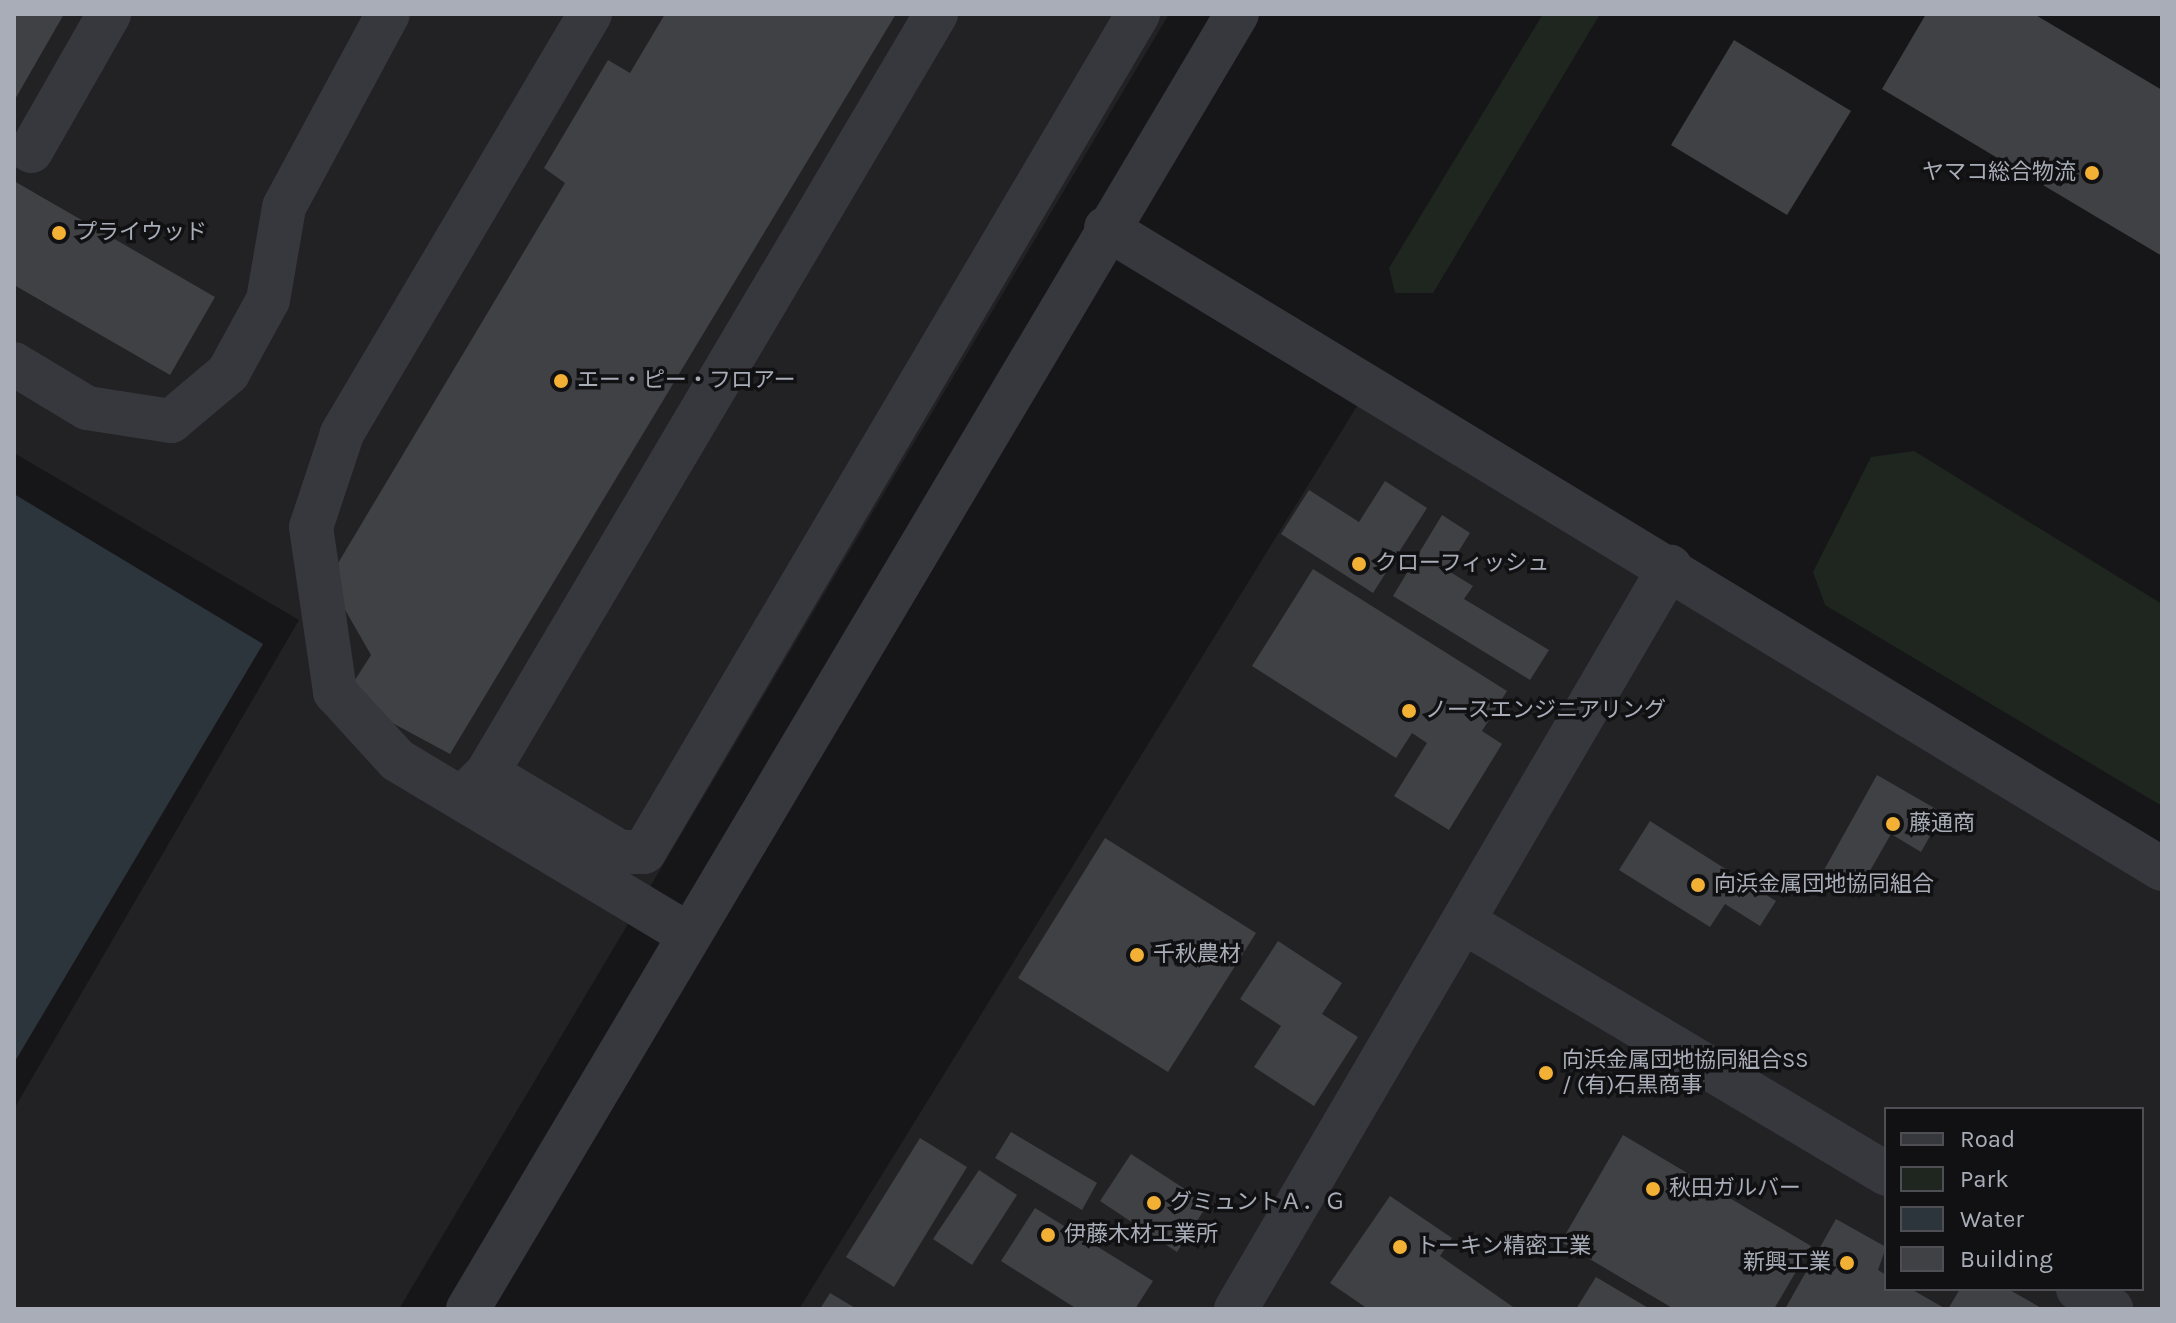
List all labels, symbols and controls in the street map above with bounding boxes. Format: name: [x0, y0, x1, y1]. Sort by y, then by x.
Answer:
place label: ヤマコ総合物流: [1922, 160, 2076, 186]
marker: ヤマコ総合物流: [2083, 164, 2101, 182]
place label: プライウッド: [75, 220, 207, 246]
marker: プライウッド: [50, 224, 68, 242]
place label: エー・ピー・フロアー: [577, 368, 796, 394]
marker: エー・ピー・フロアー: [552, 372, 570, 390]
place label: クローフィッシュ: [1375, 551, 1551, 577]
marker: クローフィッシュ: [1350, 555, 1368, 573]
place label: ノースエンジニアリング: [1425, 698, 1667, 724]
marker: ノースエンジニアリング: [1400, 702, 1418, 720]
place label: 藤通商: [1909, 811, 1975, 837]
marker: 藤通商: [1884, 815, 1902, 833]
place label: 向浜金属団地協同組合: [1714, 872, 1934, 898]
marker: 向浜金属団地協同組合: [1689, 876, 1707, 894]
place label: 千秋農材: [1153, 942, 1241, 968]
marker: 千秋農材: [1128, 946, 1146, 964]
place label: 向浜金属団地協同組合SS / (有)石黒商事: [1562, 1047, 1809, 1098]
marker: 向浜金属団地協同組合SS / (有)石黒商事: [1537, 1064, 1555, 1082]
legend: [1884, 1107, 2144, 1291]
text: Road: [1960, 1125, 2015, 1153]
text: Park: [1960, 1165, 2009, 1193]
place label: 秋田ガルバー: [1669, 1176, 1801, 1202]
marker: 秋田ガルバー: [1644, 1180, 1662, 1198]
place label: グミュントＡ．Ｇ: [1170, 1190, 1346, 1216]
marker: グミュントＡ．Ｇ: [1145, 1194, 1163, 1212]
text: Water: [1960, 1205, 2024, 1233]
place label: 伊藤木材工業所: [1064, 1222, 1218, 1248]
marker: 伊藤木材工業所: [1039, 1226, 1057, 1244]
place label: トーキン精密工業: [1416, 1234, 1592, 1260]
marker: トーキン精密工業: [1391, 1238, 1409, 1256]
text: Building: [1960, 1245, 2053, 1273]
place label: 新興工業: [1743, 1250, 1831, 1276]
marker: 新興工業: [1838, 1254, 1856, 1272]

